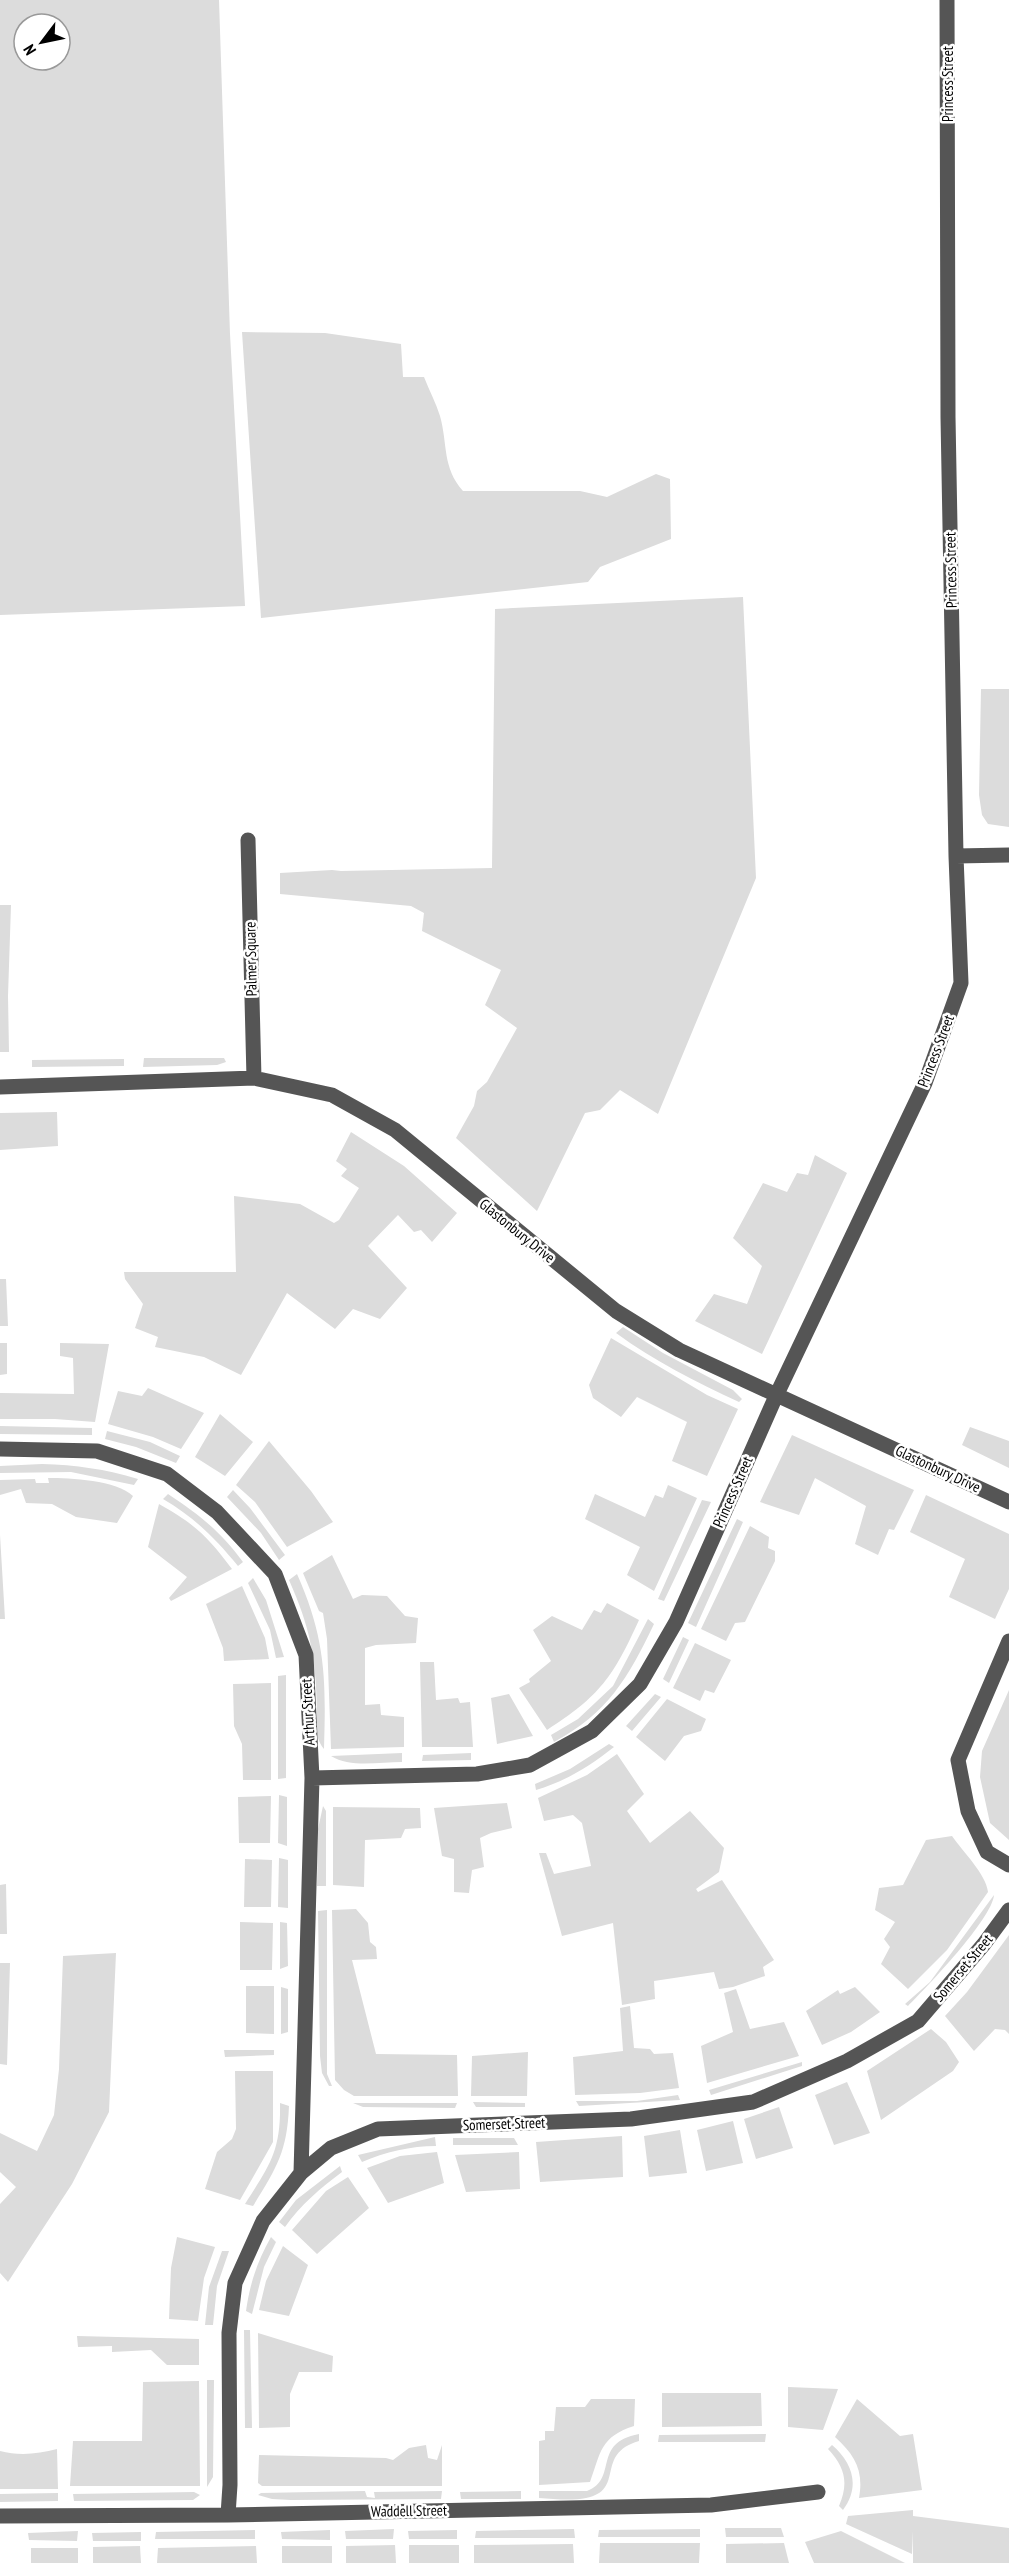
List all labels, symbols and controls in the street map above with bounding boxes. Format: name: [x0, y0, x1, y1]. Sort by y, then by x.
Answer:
north arrow: [12, 12, 72, 72]
text: N: [19, 41, 40, 59]
street label: Princess Street: [938, 46, 957, 122]
street label: Princess Street: [940, 532, 961, 608]
street label: Palmer Square: [240, 921, 261, 997]
street label: Princess Street: [913, 1012, 958, 1090]
street label: Glastonbury Drive: [476, 1194, 559, 1267]
street label: Glastonbury Drive: [893, 1441, 984, 1497]
street label: Princess Street: [708, 1453, 757, 1530]
street label: Arthur Street: [296, 1678, 319, 1746]
street label: Somerset Street: [929, 1930, 996, 2005]
street label: Somerset Street: [462, 2113, 546, 2134]
street label: Waddell Street: [371, 2500, 447, 2521]

